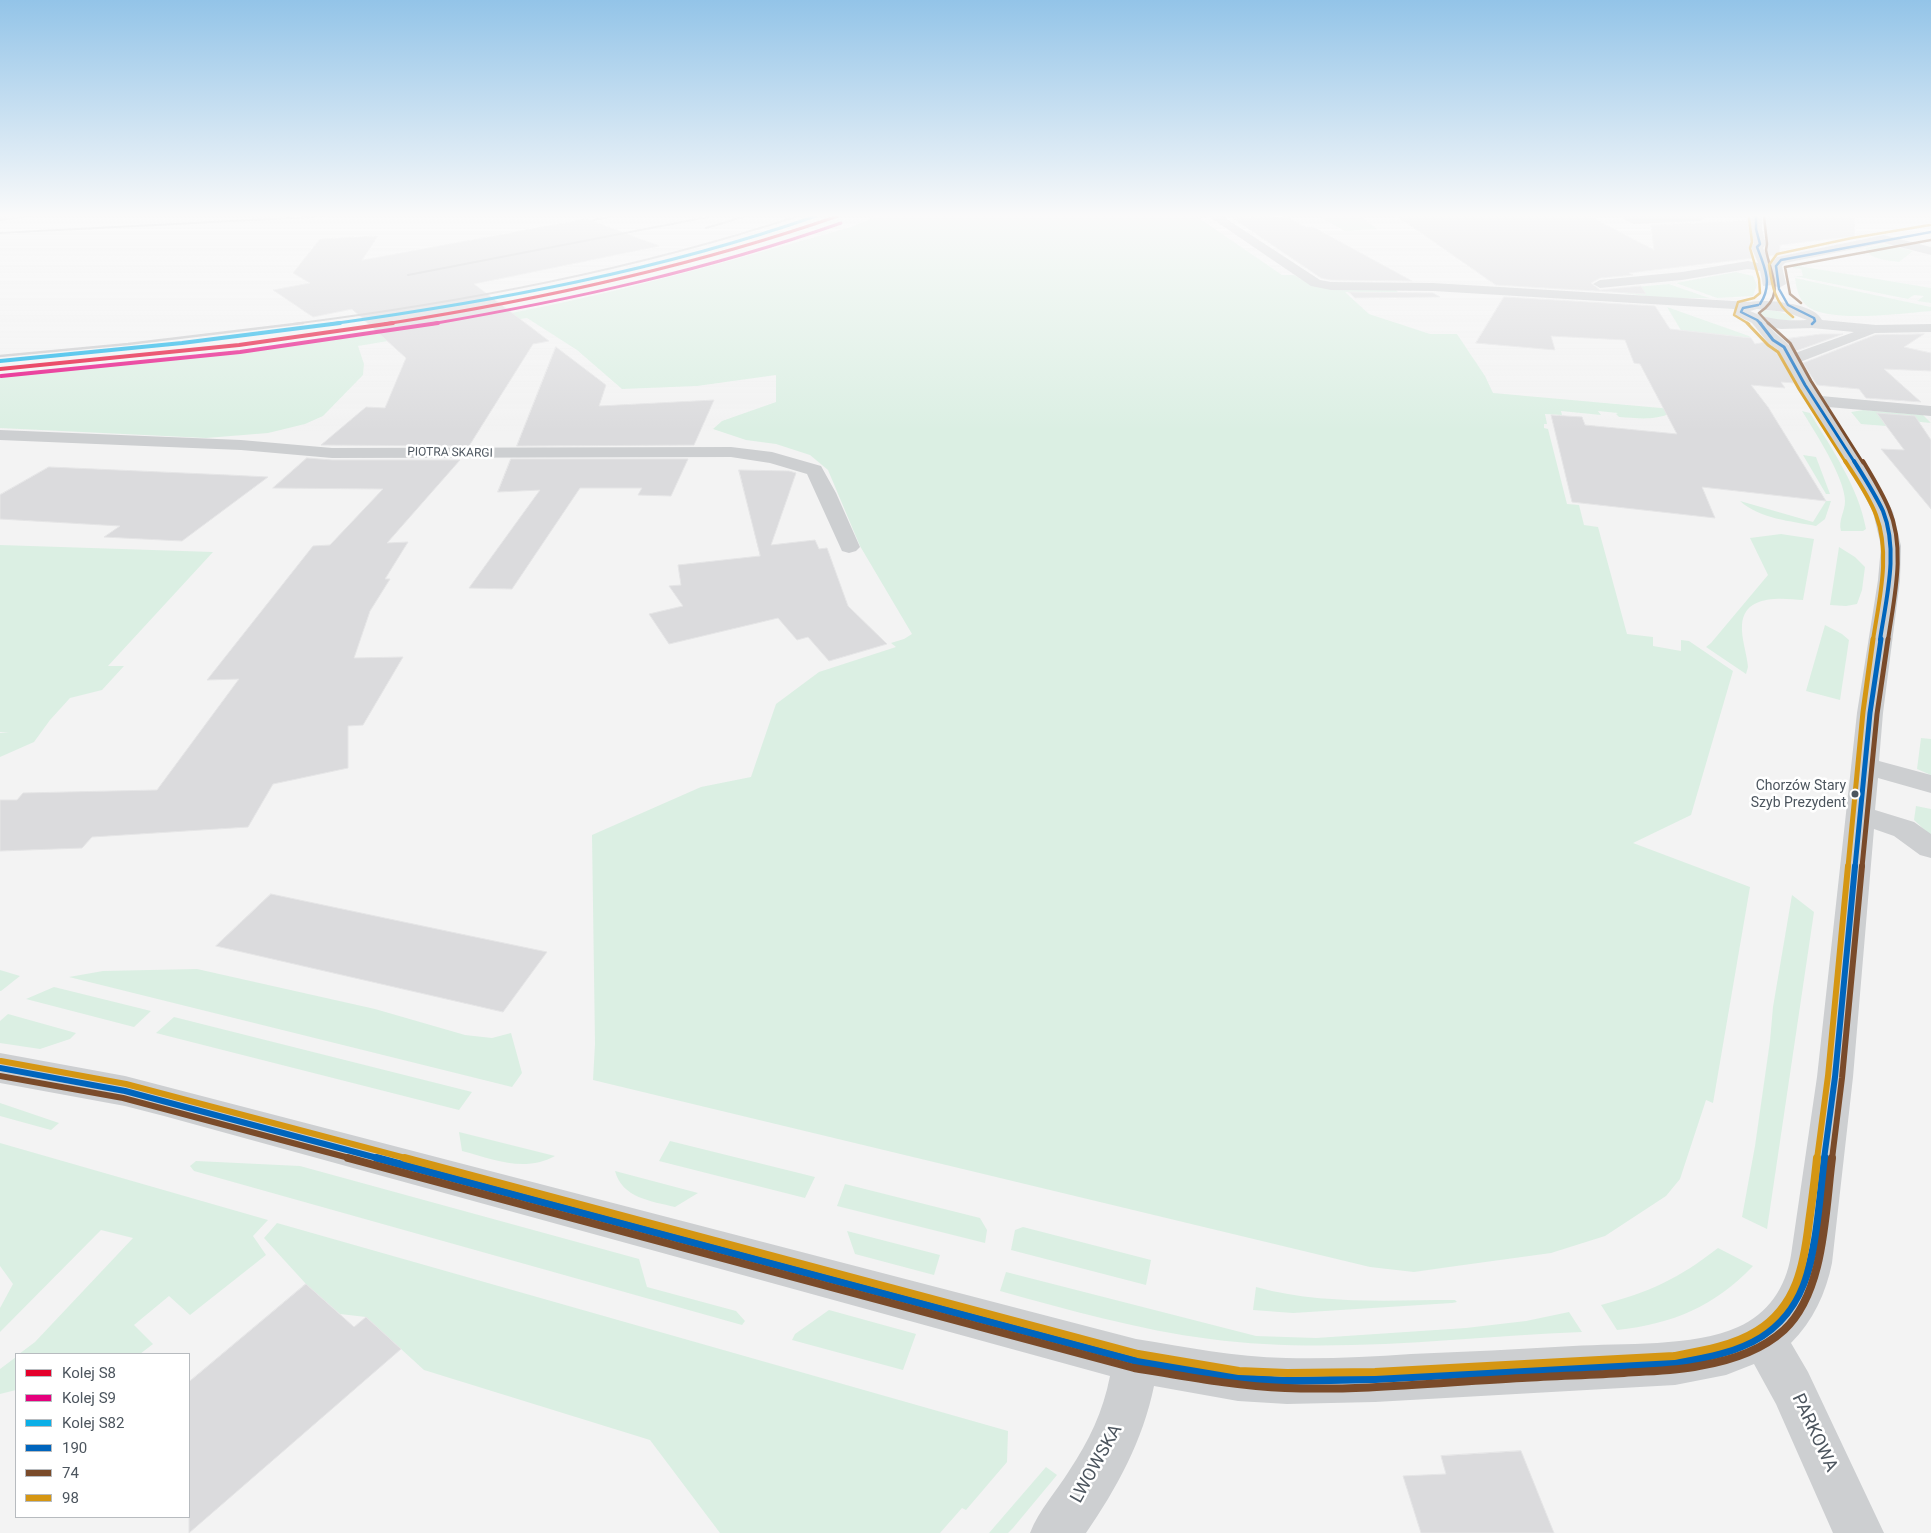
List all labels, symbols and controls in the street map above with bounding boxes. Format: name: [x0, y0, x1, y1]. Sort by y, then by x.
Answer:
street label: PIOTRA SKARGI: [407, 445, 493, 461]
place label: Chorzów Stary Szyb Prezydent: [1751, 778, 1846, 810]
marker: Chorzów Stary Szyb Prezydent: [1850, 789, 1860, 799]
legend: [15, 1353, 190, 1518]
text: Kolej S8: [62, 1364, 116, 1382]
text: Kolej S9: [62, 1389, 116, 1407]
street label: PARKOWA: [1787, 1390, 1841, 1476]
text: Kolej S82: [62, 1414, 124, 1432]
street label: LWOWSKA: [1067, 1421, 1127, 1507]
text: 190: [62, 1439, 87, 1457]
text: 74: [62, 1464, 79, 1482]
text: 98: [62, 1489, 79, 1507]

